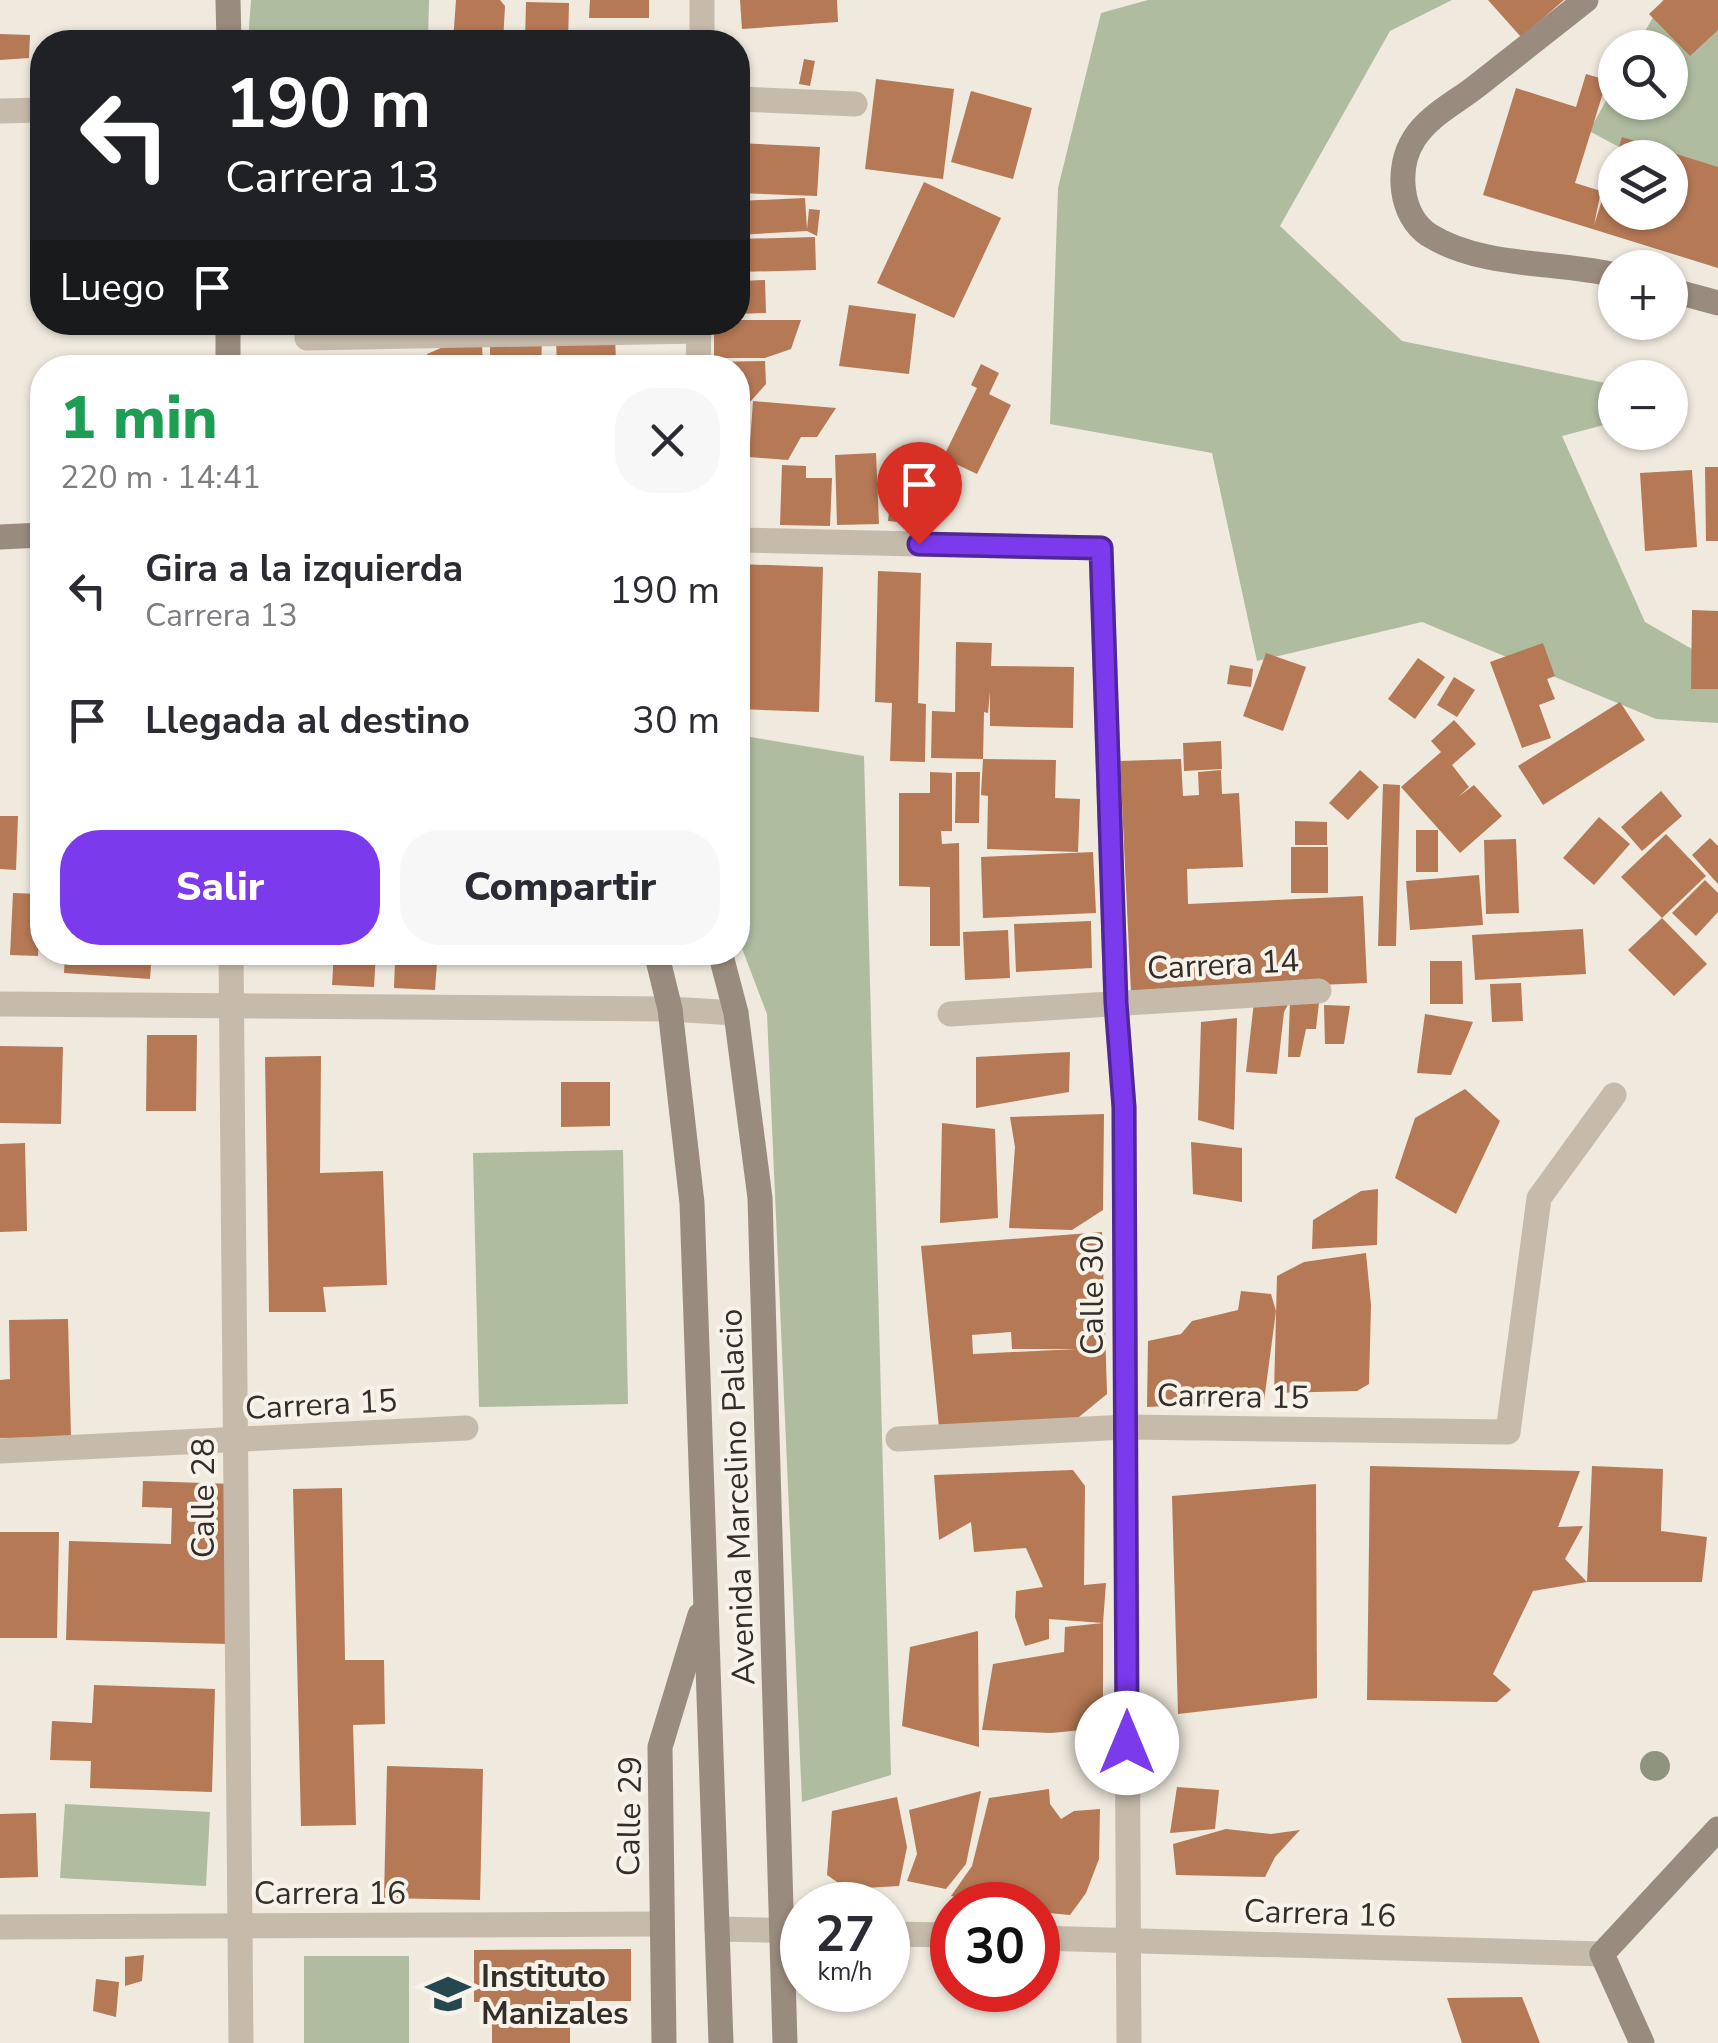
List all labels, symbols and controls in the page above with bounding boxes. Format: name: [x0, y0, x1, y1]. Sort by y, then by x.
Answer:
map controls: [1598, 30, 1688, 450]
button: search: [1598, 30, 1688, 120]
text: 190 m: [225, 56, 431, 152]
icon: left: [60, 70, 190, 200]
button: layers: [1598, 140, 1688, 230]
text: Carrera 13: [225, 147, 440, 208]
button: +: [1598, 250, 1688, 340]
icon: arrive: [185, 260, 240, 315]
text: Luego: [60, 262, 165, 313]
button: −: [1598, 360, 1688, 450]
text: 1 min: [60, 377, 218, 459]
button: close: [615, 388, 720, 493]
pin: [877, 442, 962, 545]
text: 220 m · 14:41: [60, 456, 261, 499]
icon: arrive: [892, 457, 947, 512]
text: Gira a la izquierda: [145, 543, 463, 594]
icon: left: [60, 563, 115, 618]
text: 190 m: [609, 565, 720, 616]
text: Carrera 13: [145, 594, 298, 637]
icon: arrive: [60, 693, 115, 748]
text: Llegada al destino: [145, 695, 470, 746]
text: 30 m: [632, 695, 720, 746]
button: Salir: [60, 830, 380, 945]
button: Compartir: [400, 830, 720, 945]
street label: Carrera 14: [1146, 939, 1300, 990]
street label: Calle 30: [1071, 1235, 1114, 1355]
street label: Avenida Marcelino Palacio: [709, 1308, 766, 1686]
street label: Carrera 15: [1156, 1374, 1310, 1419]
street label: Carrera 15: [244, 1379, 398, 1430]
street label: Calle 28: [182, 1438, 225, 1558]
position arrow: [1075, 1691, 1179, 1795]
street label: Calle 29: [607, 1755, 652, 1877]
street label: Carrera 16: [254, 1872, 406, 1915]
speed limit sign: 30: [930, 1882, 1060, 2012]
street label: Carrera 16: [1243, 1889, 1397, 1938]
text: 27: [815, 1900, 875, 1969]
place label: Instituto Manizales: [481, 1955, 629, 2035]
text: km/h: [817, 1955, 873, 1989]
school or university icon: Instituto Manizales: [424, 1970, 472, 2018]

